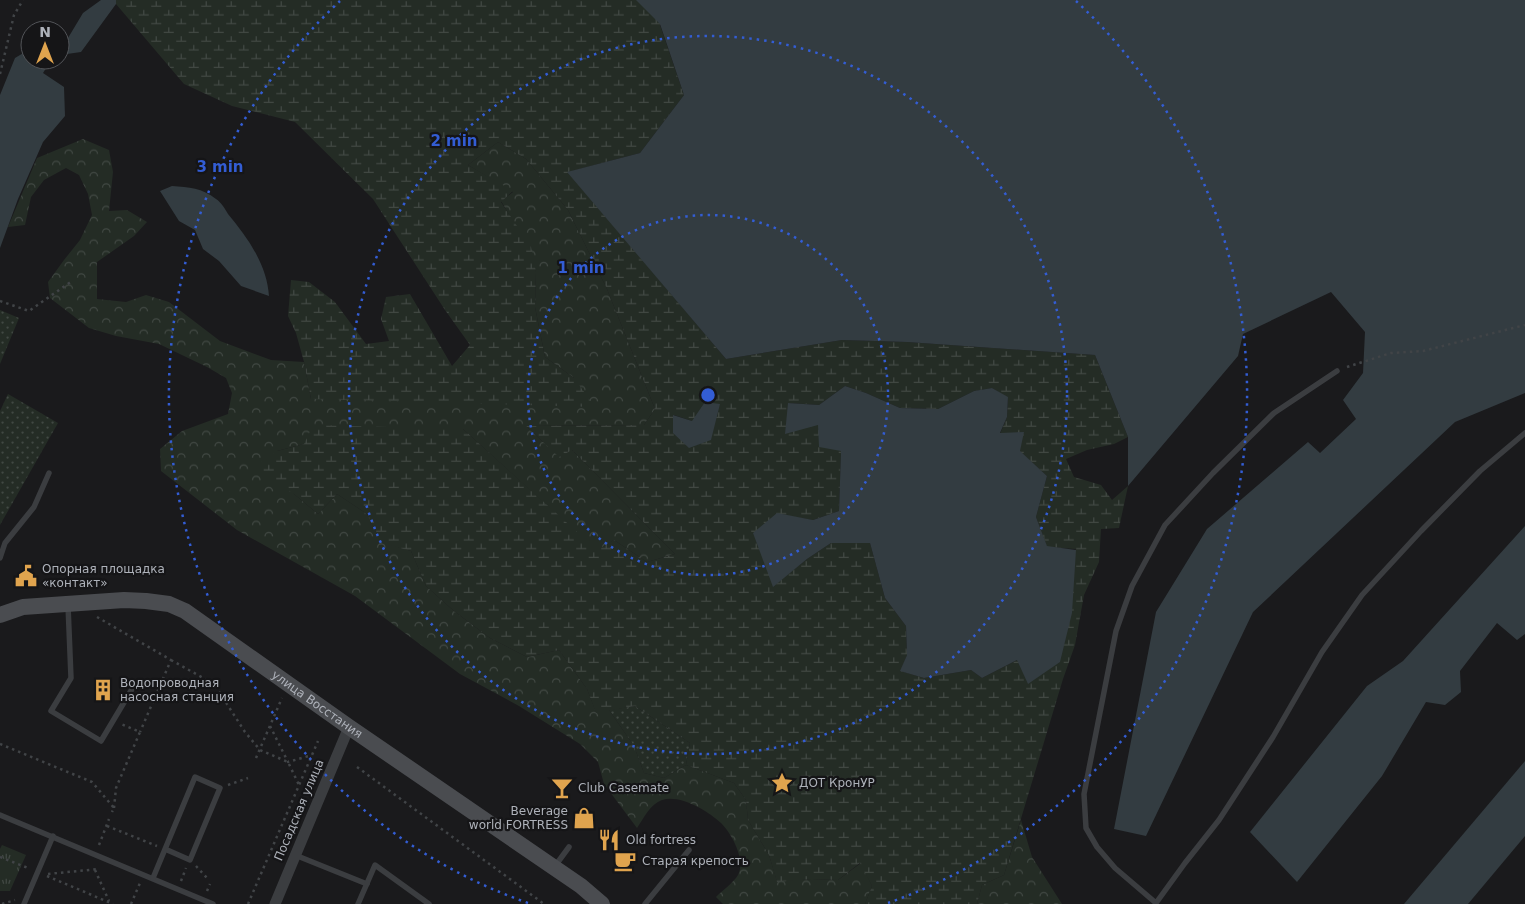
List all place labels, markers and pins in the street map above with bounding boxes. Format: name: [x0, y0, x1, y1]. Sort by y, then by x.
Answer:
centre of rings: [699, 386, 717, 404]
place label: Опорная площадка «контакт»: [42, 562, 165, 590]
public building icon: Опорная площадка «контакт»: [13, 563, 39, 589]
place label: Водопроводная насосная станция: [120, 676, 234, 704]
building icon: Водопроводная насосная станция: [90, 677, 116, 703]
place icon: ДОТ КронУР: [769, 770, 795, 796]
bar icon: Club Casemate: [549, 775, 575, 801]
place label: ДОТ КронУР: [799, 776, 875, 790]
place label: Club Casemate: [578, 781, 669, 795]
place label: Beverage world FORTRESS: [469, 804, 568, 832]
shop icon: Beverage world FORTRESS: [571, 805, 597, 831]
restaurant icon: Old fortress: [596, 827, 622, 853]
place label: Old fortress: [626, 833, 696, 847]
cafe icon: Старая крепость: [612, 848, 638, 874]
place label: Старая крепость: [642, 854, 749, 868]

